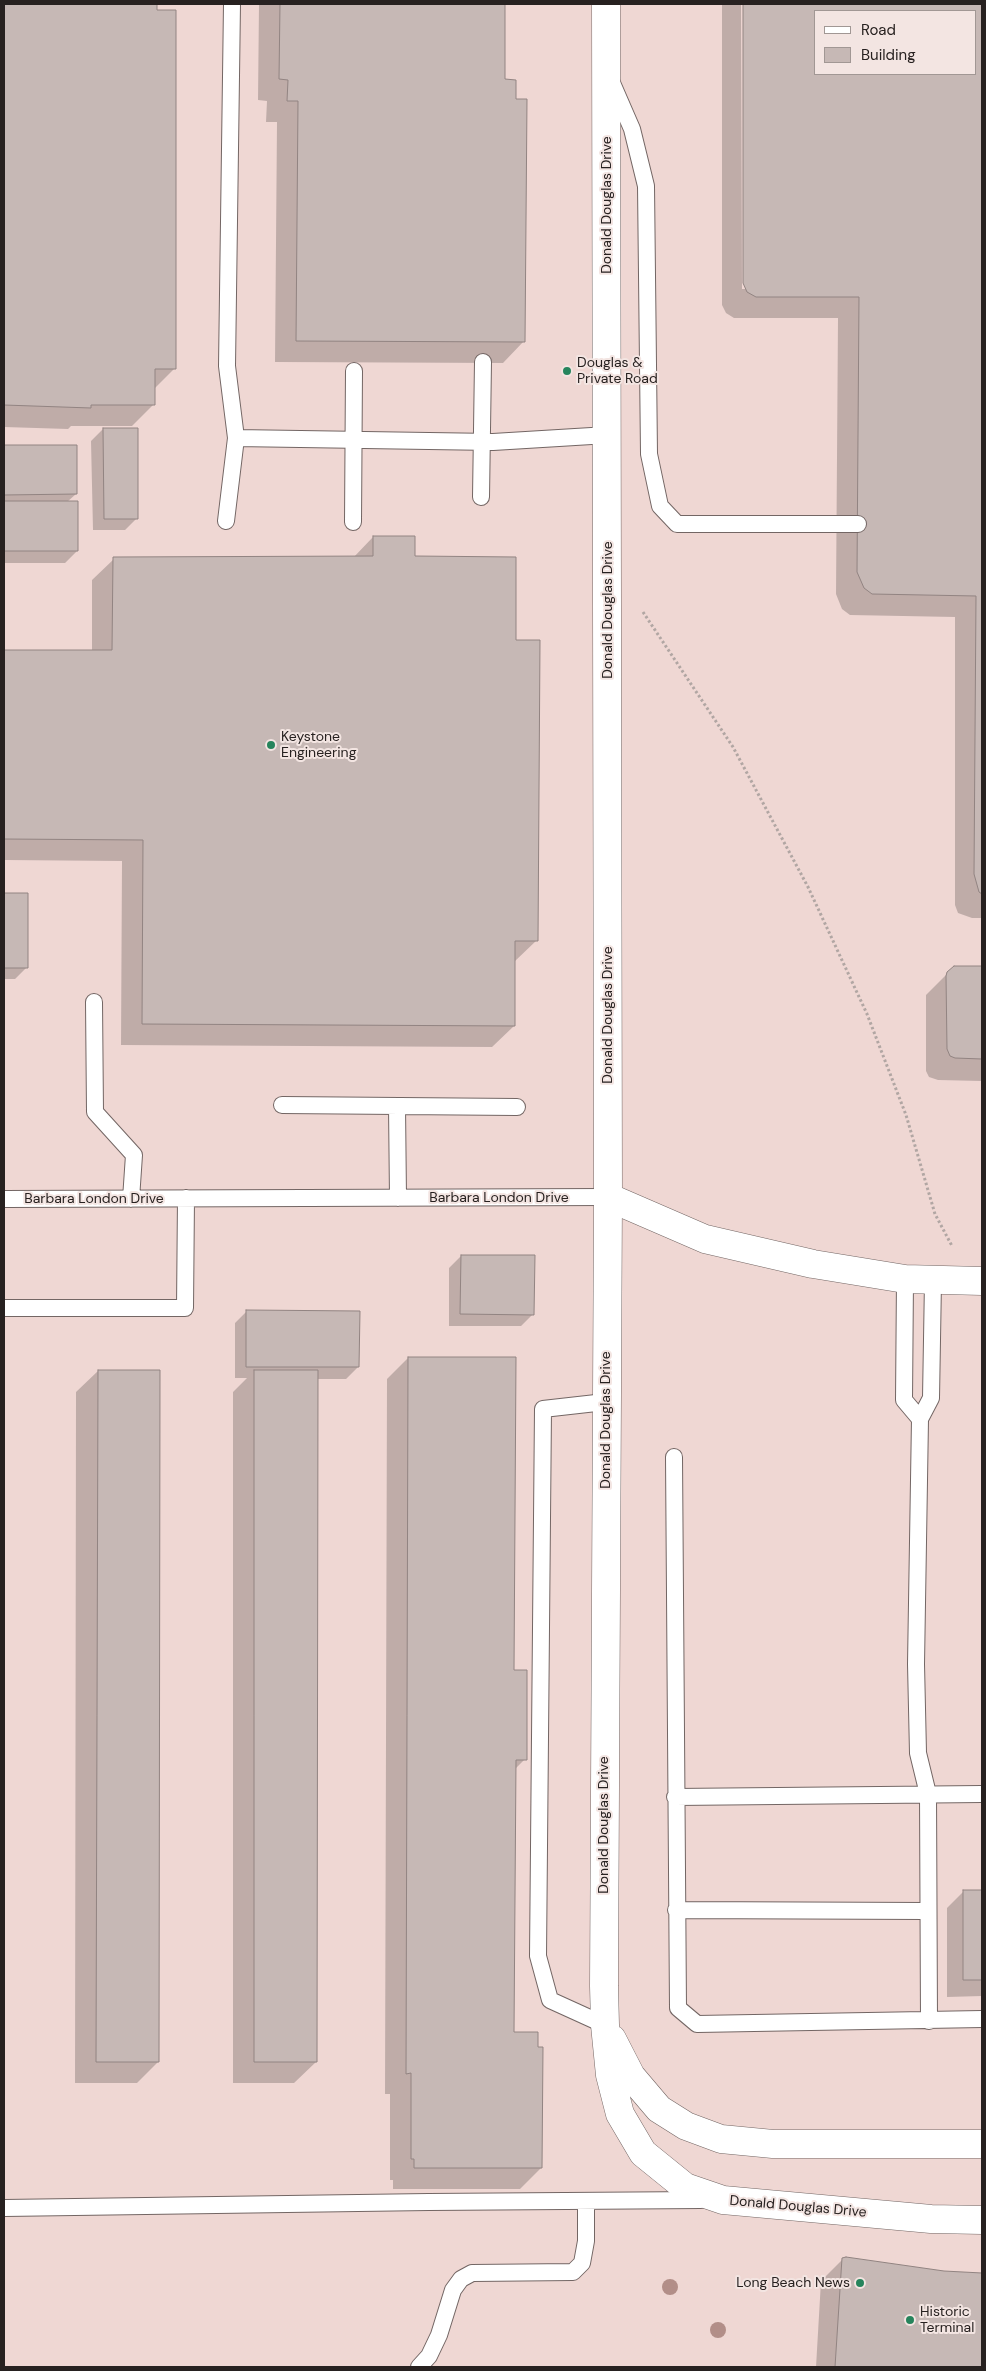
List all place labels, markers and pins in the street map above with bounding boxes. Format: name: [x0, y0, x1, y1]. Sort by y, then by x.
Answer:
place label: Douglas & Private Road: [577, 355, 658, 388]
marker: Douglas & Private Road: [561, 365, 573, 377]
place label: Keystone Engineering: [281, 729, 356, 762]
marker: Keystone Engineering: [265, 739, 277, 751]
place label: Long Beach News: [736, 2275, 850, 2291]
marker: Long Beach News: [854, 2277, 866, 2289]
place label: Historic Terminal: [920, 2304, 974, 2336]
marker: Historic Terminal: [904, 2314, 916, 2326]

